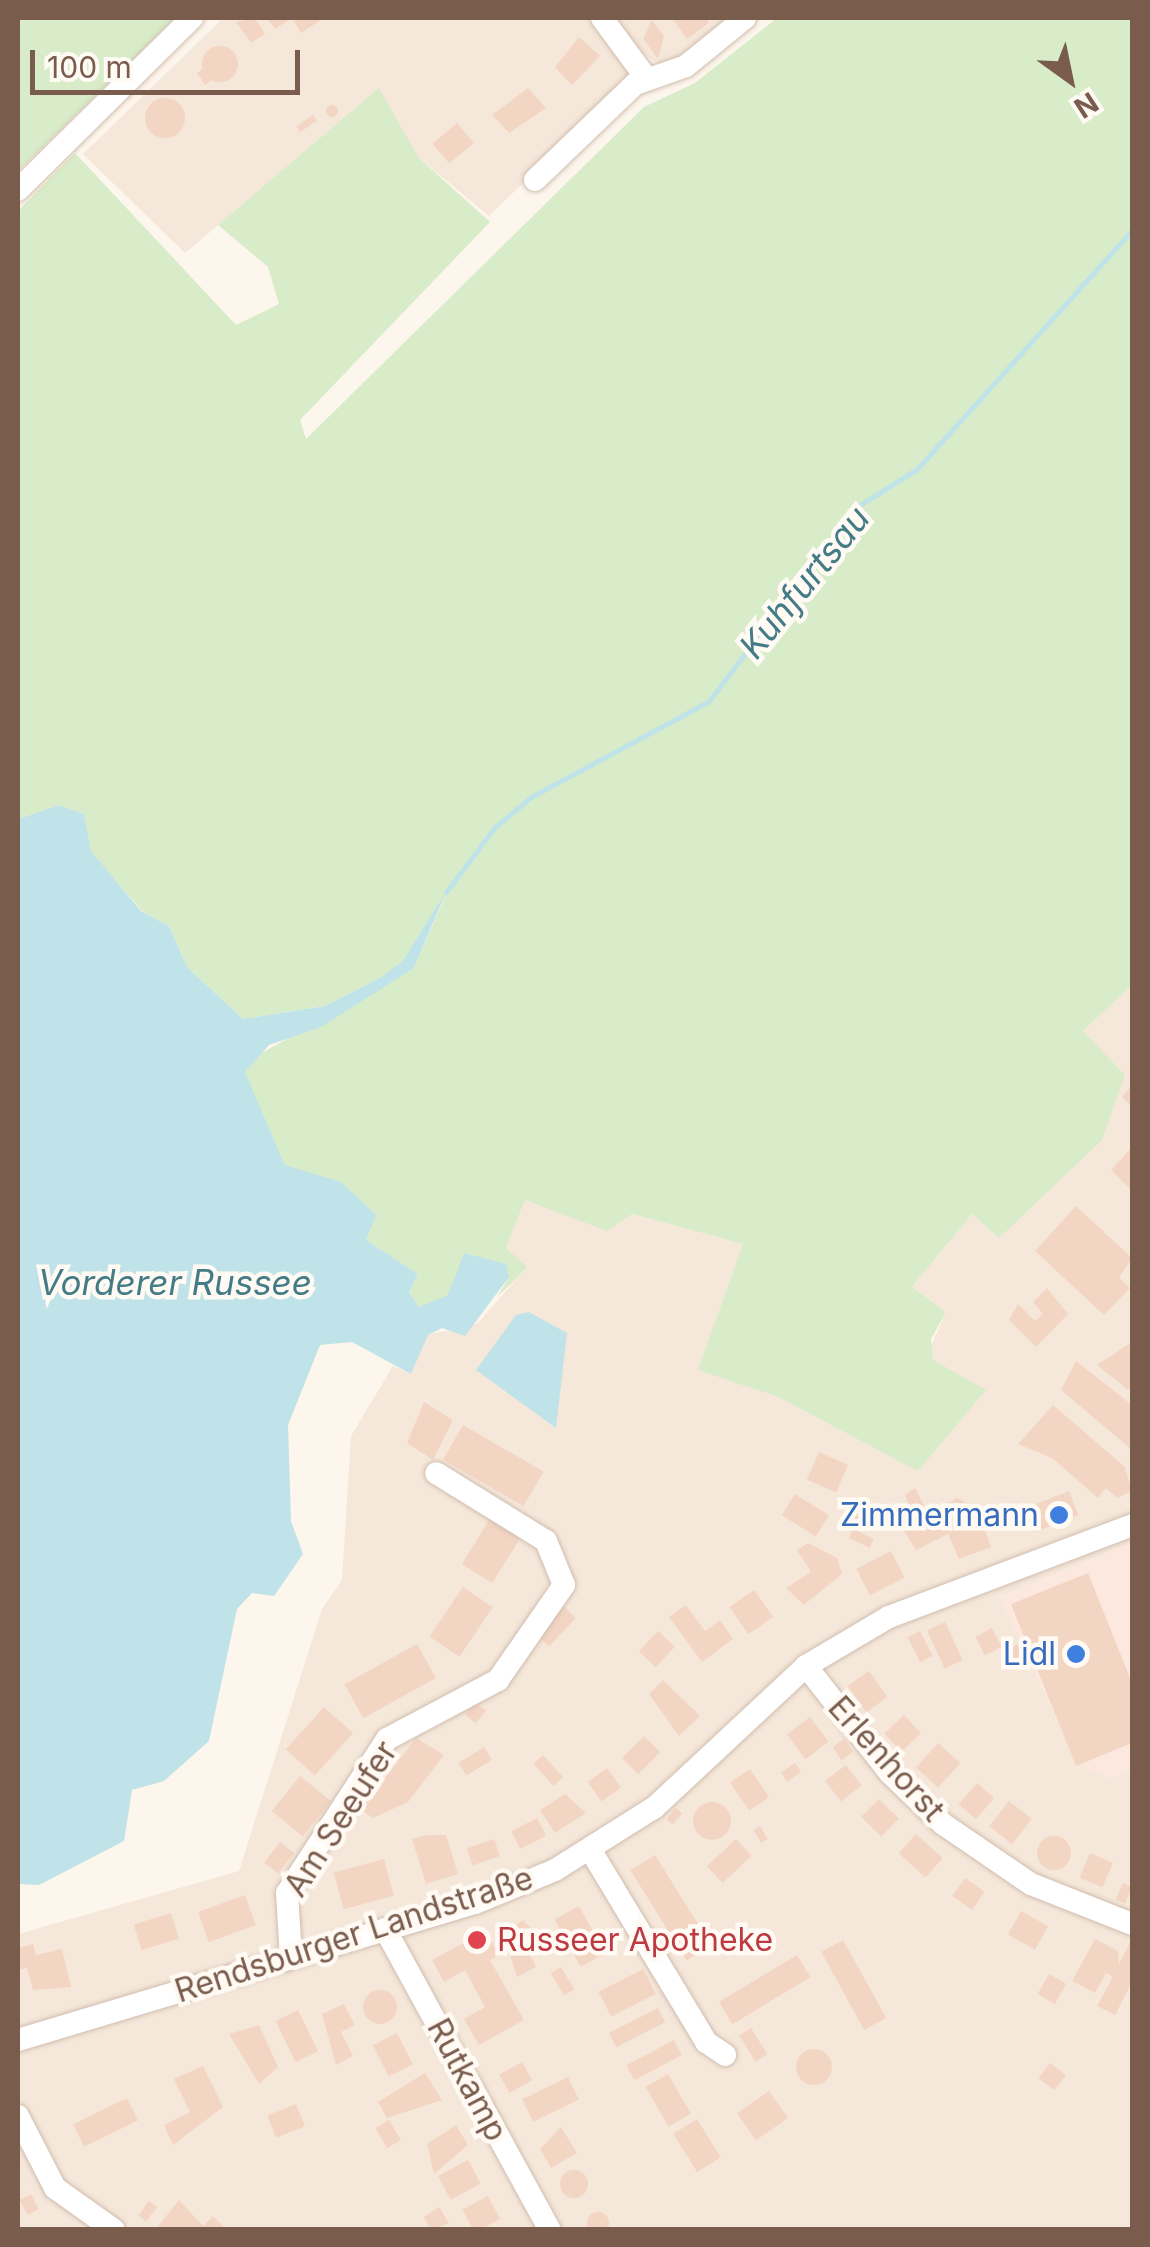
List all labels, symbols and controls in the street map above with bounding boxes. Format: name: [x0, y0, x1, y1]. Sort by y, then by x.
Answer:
scale bar: [35, 30, 305, 92]
north arrow: [1020, 30, 1120, 130]
text: 100 m: [47, 49, 132, 85]
text: N: [1068, 85, 1105, 125]
water label: Kuhfurtsau: [730, 498, 878, 666]
water label: Vorderer Russee: [38, 1261, 312, 1303]
place label: Zimmermann: [840, 1496, 1039, 1534]
marker: Zimmermann: [1048, 1504, 1070, 1526]
place label: Lidl: [1003, 1635, 1056, 1673]
marker: Lidl: [1065, 1643, 1087, 1665]
street label: Erlenhorst: [820, 1689, 952, 1829]
street label: Am Seeufer: [277, 1734, 405, 1904]
street label: Rendsburger Landstraße: [170, 1859, 538, 2011]
place label: Russeer Apotheke: [497, 1921, 773, 1959]
marker: Russeer Apotheke: [466, 1929, 488, 1951]
street label: Rutkamp: [419, 2012, 515, 2148]

